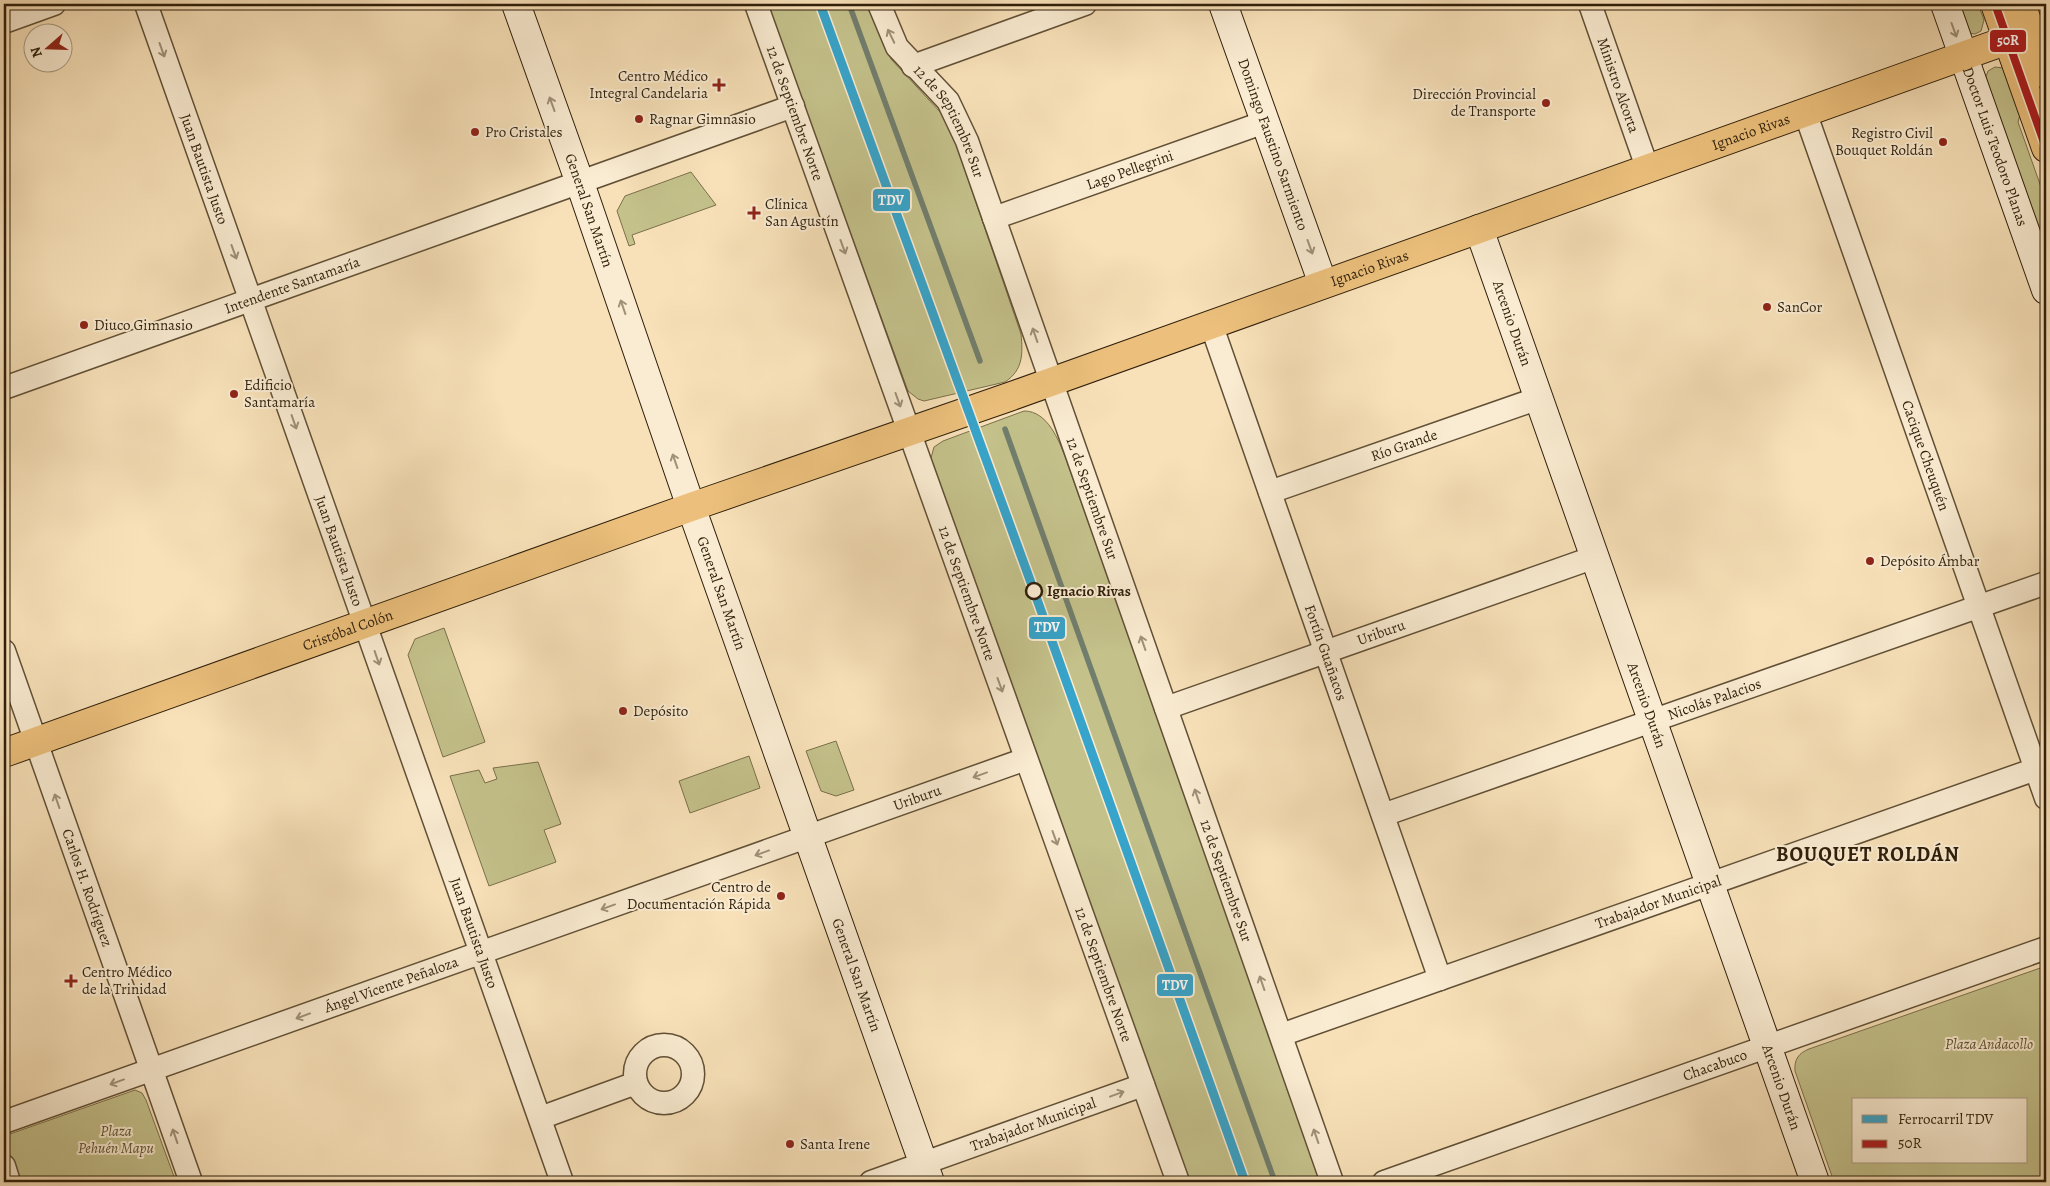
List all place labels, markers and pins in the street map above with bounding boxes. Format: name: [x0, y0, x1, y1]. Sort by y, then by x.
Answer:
place label: Centro Médico Integral Candelaria: [589, 66, 708, 103]
marker: Centro Médico Integral Candelaria: [712, 78, 726, 92]
place label: Dirección Provincial de Transporte: [1412, 84, 1536, 121]
marker: Dirección Provincial de Transporte: [1540, 97, 1552, 109]
place label: Ragnar Gimnasio: [649, 109, 756, 129]
marker: Ragnar Gimnasio: [633, 113, 645, 125]
place label: Pro Cristales: [485, 122, 563, 142]
place label: Registro Civil Bouquet Roldán: [1835, 123, 1933, 160]
marker: Pro Cristales: [469, 126, 481, 138]
marker: Registro Civil Bouquet Roldán: [1937, 136, 1949, 148]
place label: Clínica San Agustín: [765, 194, 839, 231]
marker: Clínica San Agustín: [747, 206, 761, 220]
place label: SanCor: [1777, 297, 1822, 317]
marker: SanCor: [1761, 301, 1773, 313]
place label: Diuco Gimnasio: [94, 315, 193, 335]
marker: Diuco Gimnasio: [78, 319, 90, 331]
place label: Edificio Santamaría: [244, 375, 315, 412]
marker: Edificio Santamaría: [228, 388, 240, 400]
place label: Depósito Ámbar: [1880, 551, 1980, 571]
marker: Depósito Ámbar: [1864, 555, 1876, 567]
place label: Ignacio Rivas: [1047, 581, 1131, 601]
marker: Ignacio Rivas: [1025, 582, 1043, 600]
place label: Depósito: [633, 701, 688, 721]
marker: Depósito: [617, 705, 629, 717]
place label: Centro de Documentación Rápida: [627, 877, 771, 914]
marker: Centro de Documentación Rápida: [775, 890, 787, 902]
place label: Centro Médico de la Trinidad: [82, 962, 172, 999]
marker: Centro Médico de la Trinidad: [64, 974, 78, 988]
place label: Santa Irene: [800, 1134, 871, 1154]
marker: Santa Irene: [784, 1138, 796, 1150]

